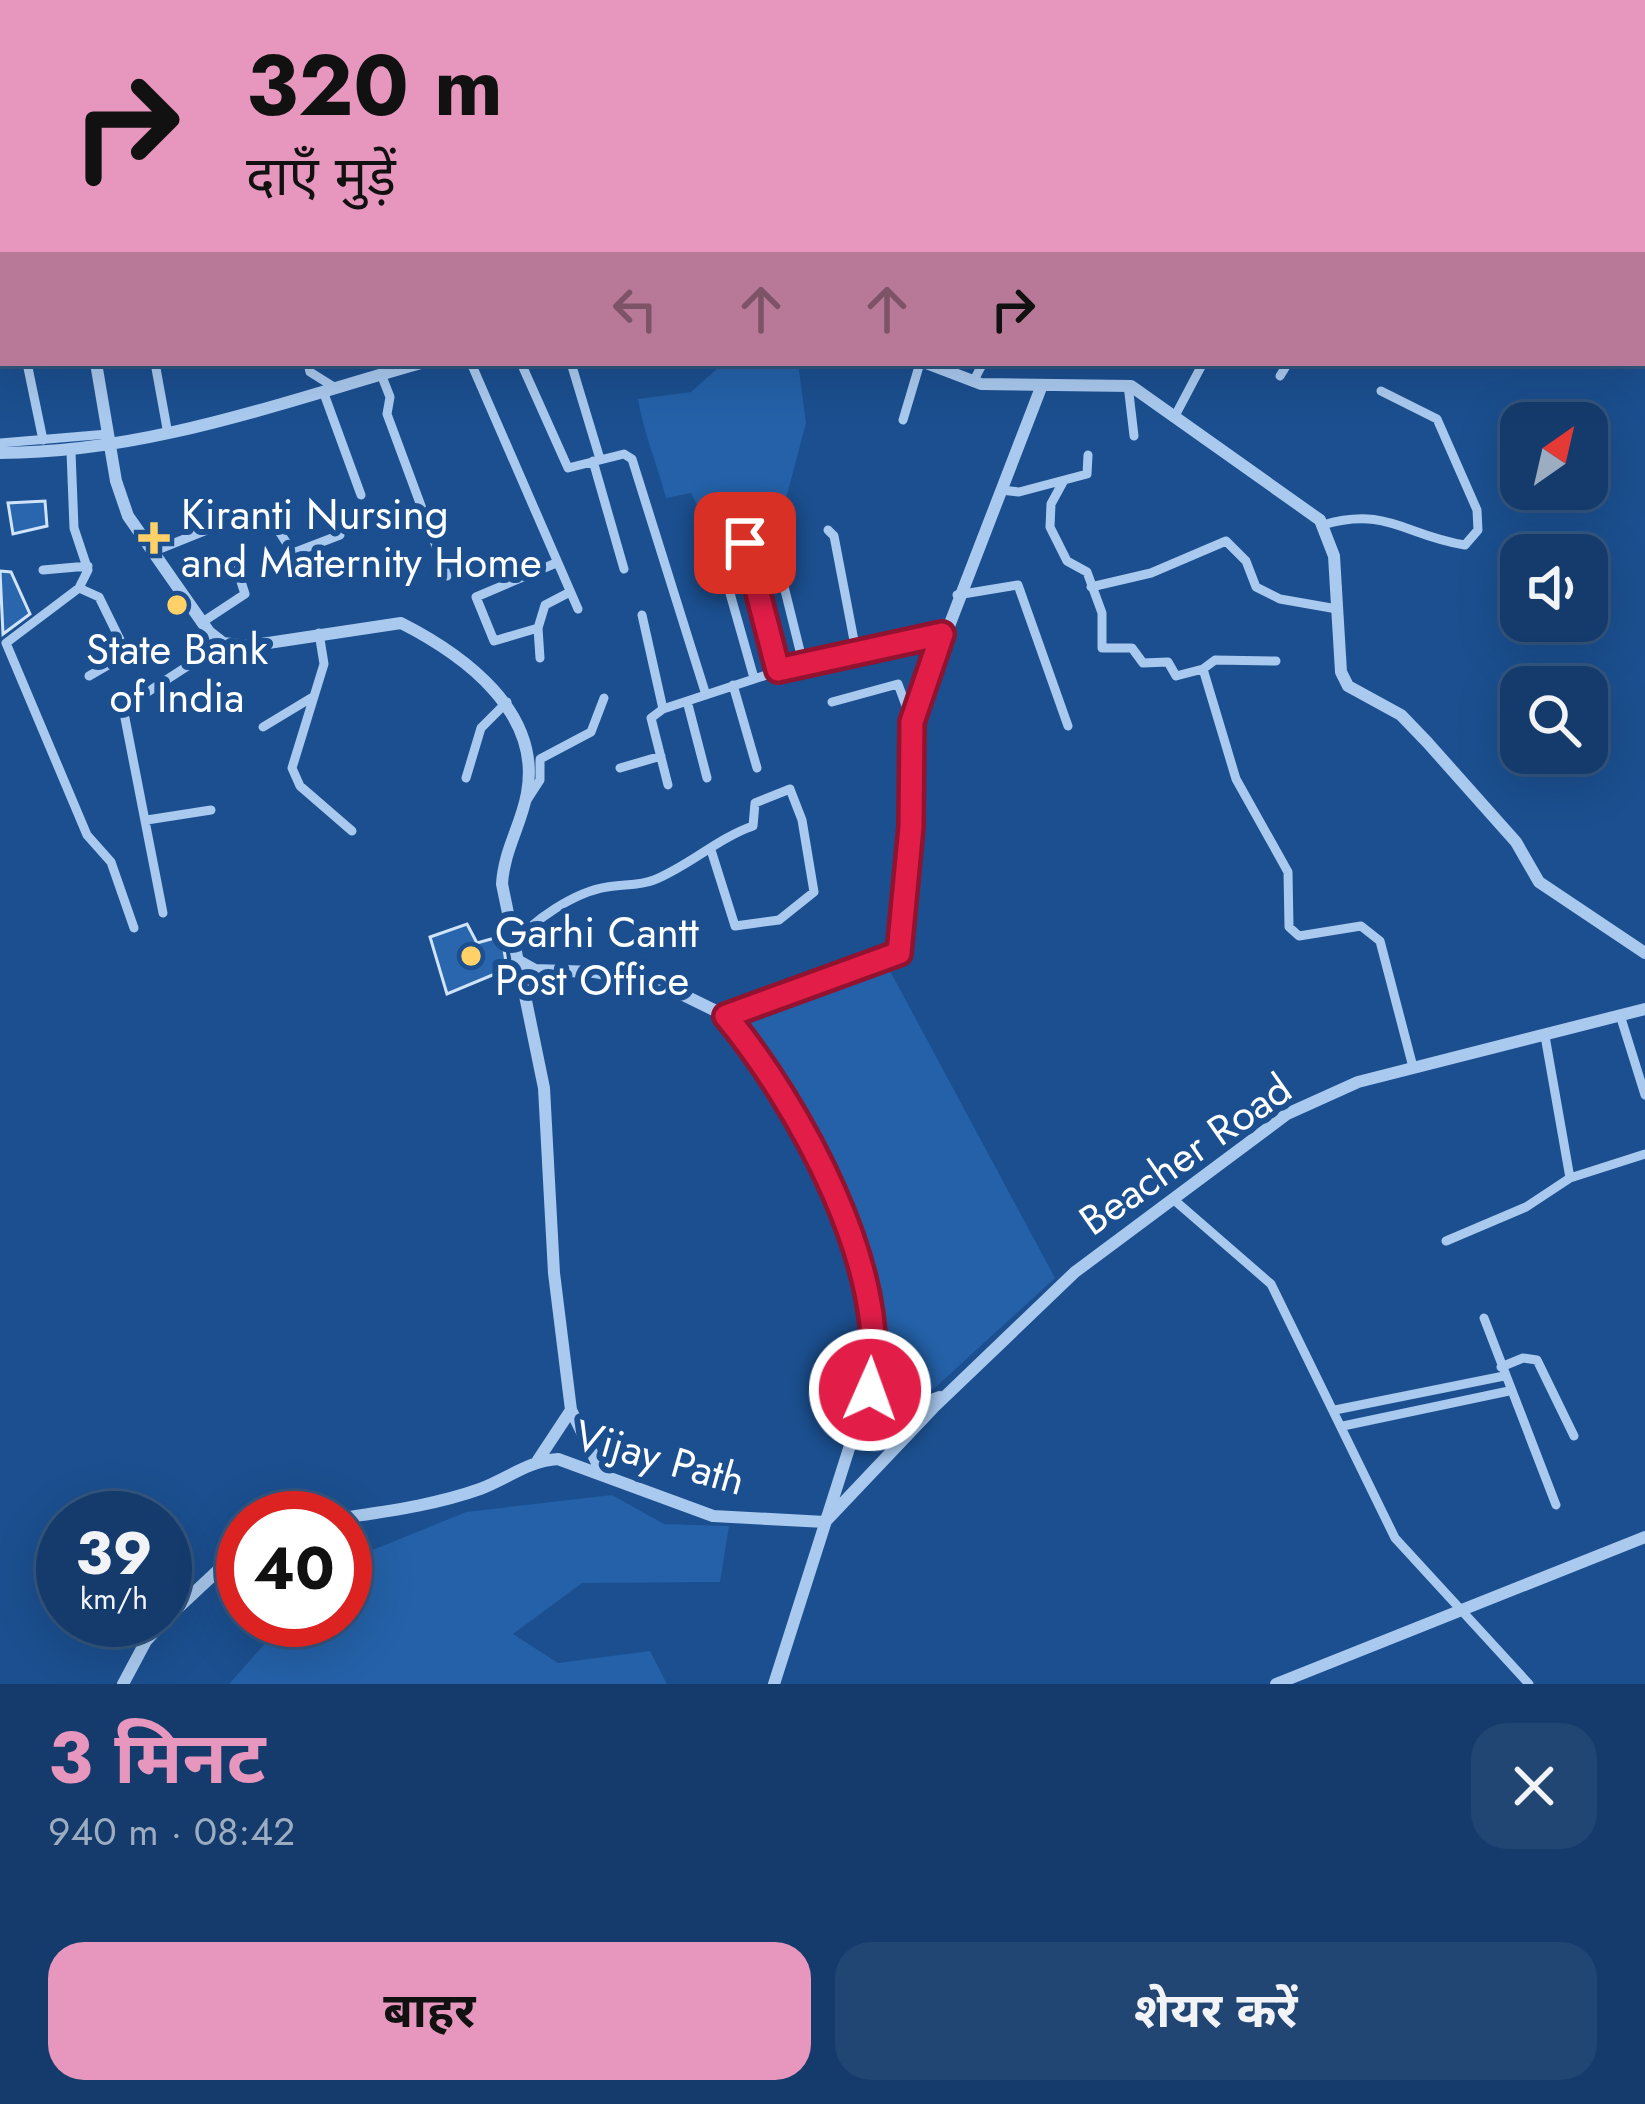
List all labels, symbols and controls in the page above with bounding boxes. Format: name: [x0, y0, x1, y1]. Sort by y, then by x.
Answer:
text: 320 m: [246, 25, 503, 147]
icon: right: [48, 48, 204, 204]
text: दाएँ मुड़ें: [246, 137, 396, 215]
icon: left: [602, 276, 668, 342]
icon: ahead: [728, 276, 794, 342]
icon: ahead: [854, 276, 920, 342]
icon: right: [980, 276, 1046, 342]
north arrow: [1500, 402, 1608, 510]
map controls: [1500, 402, 1608, 774]
place label: Kiranti Nursing and Maternity Home: [181, 484, 542, 593]
pin: [694, 492, 796, 594]
icon: arrive: [712, 510, 778, 576]
marker: Kiranti Nursing and Maternity Home: [138, 522, 170, 554]
button: sound: [1500, 534, 1608, 642]
marker: State Bank of India: [164, 592, 190, 618]
place label: State Bank of India: [86, 619, 268, 728]
button: search: [1500, 666, 1608, 774]
place label: Garhi Cantt Post Office: [495, 902, 699, 1011]
marker: Garhi Cantt Post Office: [458, 943, 484, 969]
street label: Beacher Road: [1067, 1059, 1304, 1250]
position arrow: [807, 1327, 933, 1453]
street label: Vijay Path: [568, 1404, 752, 1511]
speed limit sign: 40: [216, 1491, 372, 1647]
text: 39: [75, 1510, 153, 1597]
text: km/h: [80, 1577, 148, 1620]
text: 3 मिनट: [48, 1706, 265, 1810]
button: close: [1471, 1723, 1597, 1849]
text: 940 m · 08:42: [48, 1803, 295, 1860]
button: बाहर: [48, 1942, 811, 2080]
button: शेयर करें: [835, 1942, 1597, 2080]

